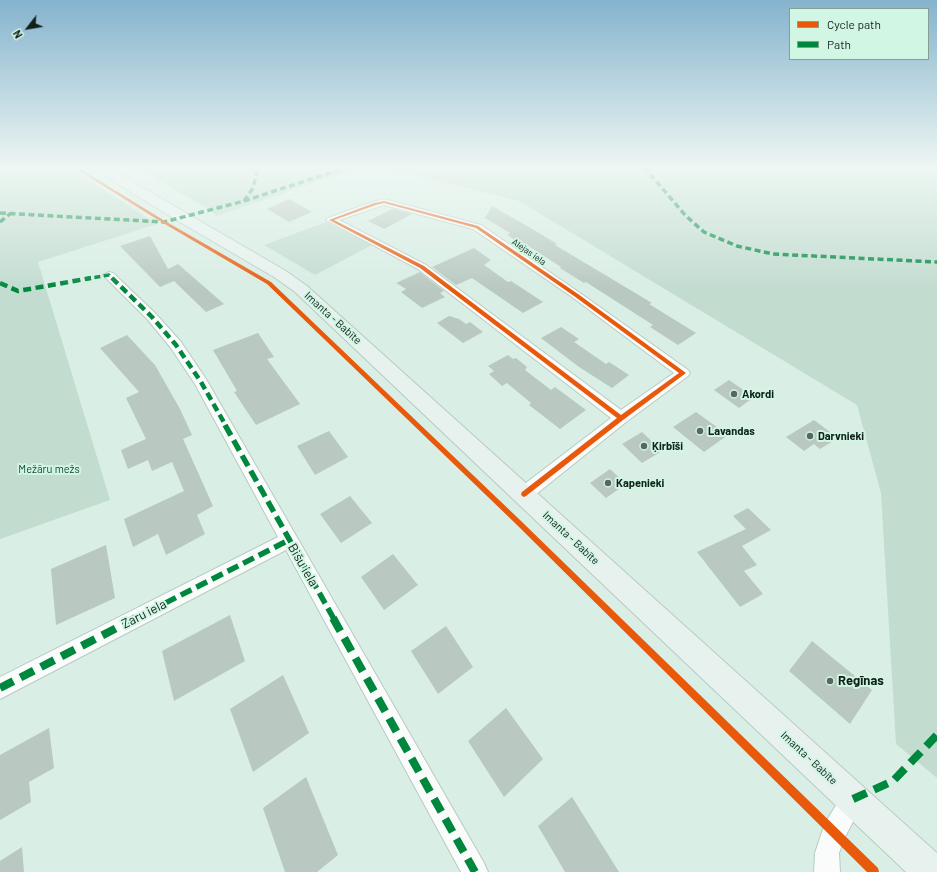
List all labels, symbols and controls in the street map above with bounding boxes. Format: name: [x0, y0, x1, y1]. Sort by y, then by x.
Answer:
north arrow: [8, 8, 48, 48]
legend: [789, 8, 929, 60]
text: Cycle path: [827, 17, 881, 31]
text: N: [10, 28, 25, 41]
text: Path: [827, 37, 851, 51]
street label: Alejas iela: [510, 236, 548, 268]
street label: Imanta - Babīte: [302, 289, 364, 347]
place label: Akordi: [742, 387, 774, 401]
marker: Akordi: [729, 389, 739, 399]
place label: Lavandas: [708, 424, 755, 438]
marker: Lavandas: [695, 426, 705, 436]
place label: Darvnieki: [818, 429, 864, 443]
marker: Darvnieki: [805, 431, 815, 441]
place label: Ķirbīši: [652, 439, 683, 453]
marker: Ķirbīši: [639, 441, 649, 451]
park label: Mežāru mežs: [18, 462, 80, 476]
place label: Kapenieki: [616, 476, 664, 490]
marker: Kapenieki: [603, 478, 613, 488]
street label: Imanta - Babīte: [540, 509, 602, 567]
street label: Bišu iela: [284, 541, 322, 589]
street label: Zaru iela: [119, 596, 169, 632]
place label: Regīnas: [838, 673, 884, 689]
marker: Regīnas: [825, 676, 835, 686]
street label: Imanta - Babīte: [778, 729, 840, 787]

